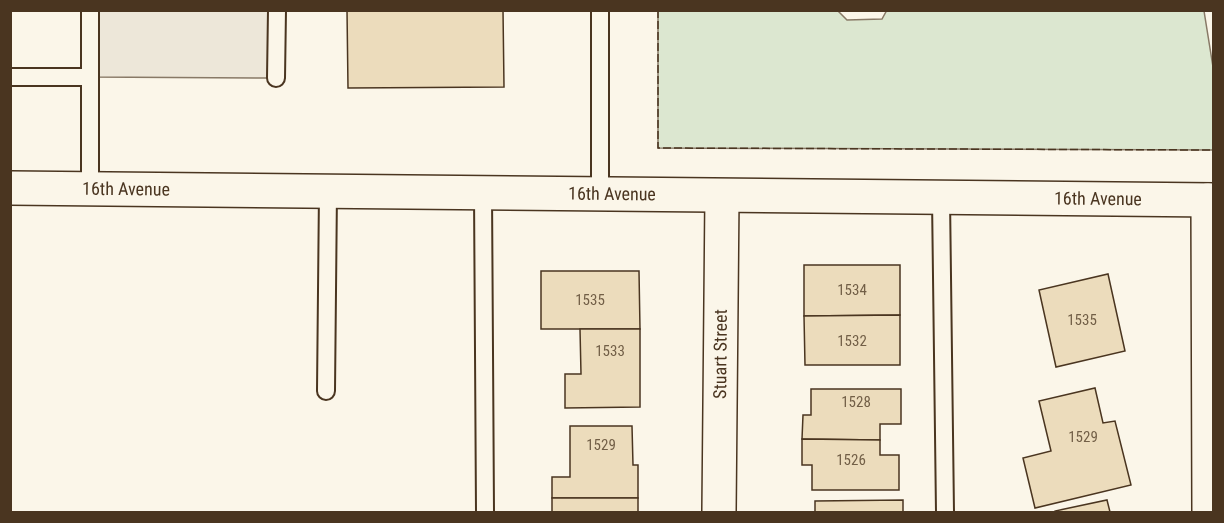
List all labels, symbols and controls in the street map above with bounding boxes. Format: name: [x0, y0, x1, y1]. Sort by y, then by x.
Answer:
street label: 16th Avenue: [82, 178, 170, 200]
street label: 16th Avenue: [568, 183, 656, 204]
street label: 16th Avenue: [1054, 187, 1142, 209]
house number: 1534: [837, 281, 867, 299]
house number: 1535: [575, 291, 605, 309]
street label: Stuart Street: [709, 309, 731, 399]
house number: 1535: [1067, 311, 1097, 329]
house number: 1532: [837, 332, 867, 350]
house number: 1533: [595, 342, 625, 360]
house number: 1528: [841, 393, 871, 411]
house number: 1529: [1068, 428, 1098, 446]
house number: 1529: [586, 436, 616, 454]
house number: 1526: [836, 451, 866, 469]

